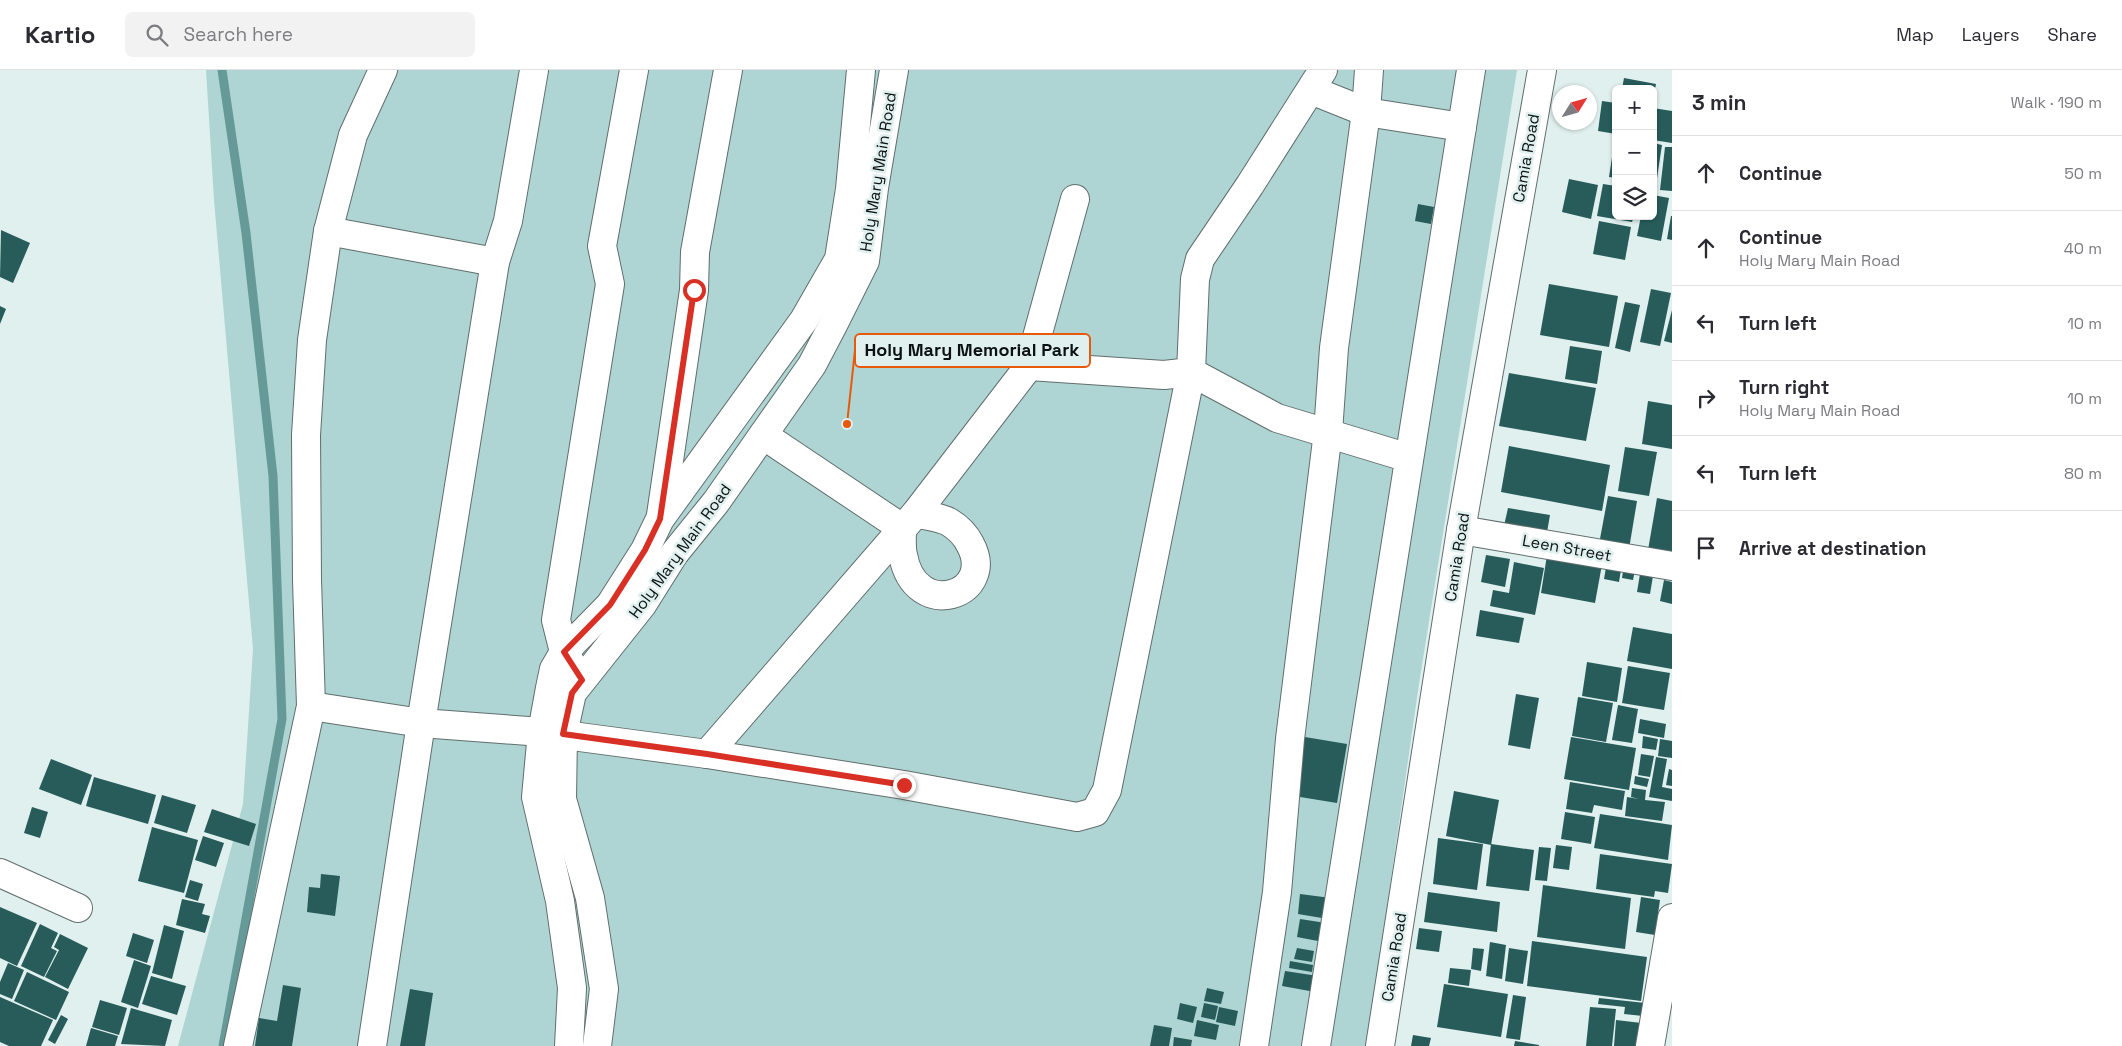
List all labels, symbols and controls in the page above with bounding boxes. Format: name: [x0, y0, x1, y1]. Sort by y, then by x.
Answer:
search box: [125, 12, 475, 57]
text: Kartio: [25, 19, 95, 50]
icon: search: [143, 21, 171, 49]
text: Search here: [183, 22, 293, 47]
text: Map: [1896, 23, 1934, 46]
text: Layers: [1962, 23, 2019, 46]
text: Share: [2047, 23, 2097, 46]
north arrow: [1552, 85, 1597, 130]
map controls: [1612, 85, 1657, 220]
button: +: [1612, 85, 1657, 130]
text: 3 min: [1692, 89, 1747, 116]
street label: Holy Mary Main Road: [855, 91, 901, 253]
text: Walk · 190 m: [2011, 92, 2102, 113]
street label: Camia Road: [1508, 112, 1544, 204]
button: −: [1612, 130, 1657, 175]
icon: ahead: [1692, 159, 1720, 187]
text: Continue: [1739, 161, 1822, 186]
text: 50 m: [2064, 163, 2102, 184]
button: layers: [1612, 175, 1657, 220]
text: Continue: [1739, 225, 1822, 250]
icon: ahead: [1692, 234, 1720, 262]
text: 40 m: [2064, 238, 2102, 259]
text: Holy Mary Main Road: [1739, 250, 1900, 271]
route start: [683, 279, 706, 302]
icon: left: [1692, 309, 1720, 337]
text: Turn left: [1739, 311, 1817, 336]
text: 10 m: [2067, 313, 2102, 334]
callout: Holy Mary Memorial Park: [855, 334, 1090, 367]
text: Holy Mary Memorial Park: [864, 338, 1080, 361]
text: Turn right: [1739, 375, 1829, 400]
icon: right: [1692, 384, 1720, 412]
text: 10 m: [2067, 388, 2102, 409]
text: Holy Mary Main Road: [1739, 400, 1900, 421]
icon: left: [1692, 459, 1720, 487]
text: Turn left: [1739, 461, 1817, 486]
text: 80 m: [2064, 463, 2102, 484]
street label: Holy Mary Main Road: [624, 480, 736, 622]
street label: Camia Road: [1440, 511, 1474, 603]
street label: Leen Street: [1521, 530, 1613, 566]
icon: arrive: [1692, 534, 1720, 562]
text: Arrive at destination: [1739, 536, 1927, 561]
route end: [893, 774, 916, 797]
street label: Camia Road: [1377, 911, 1411, 1003]

